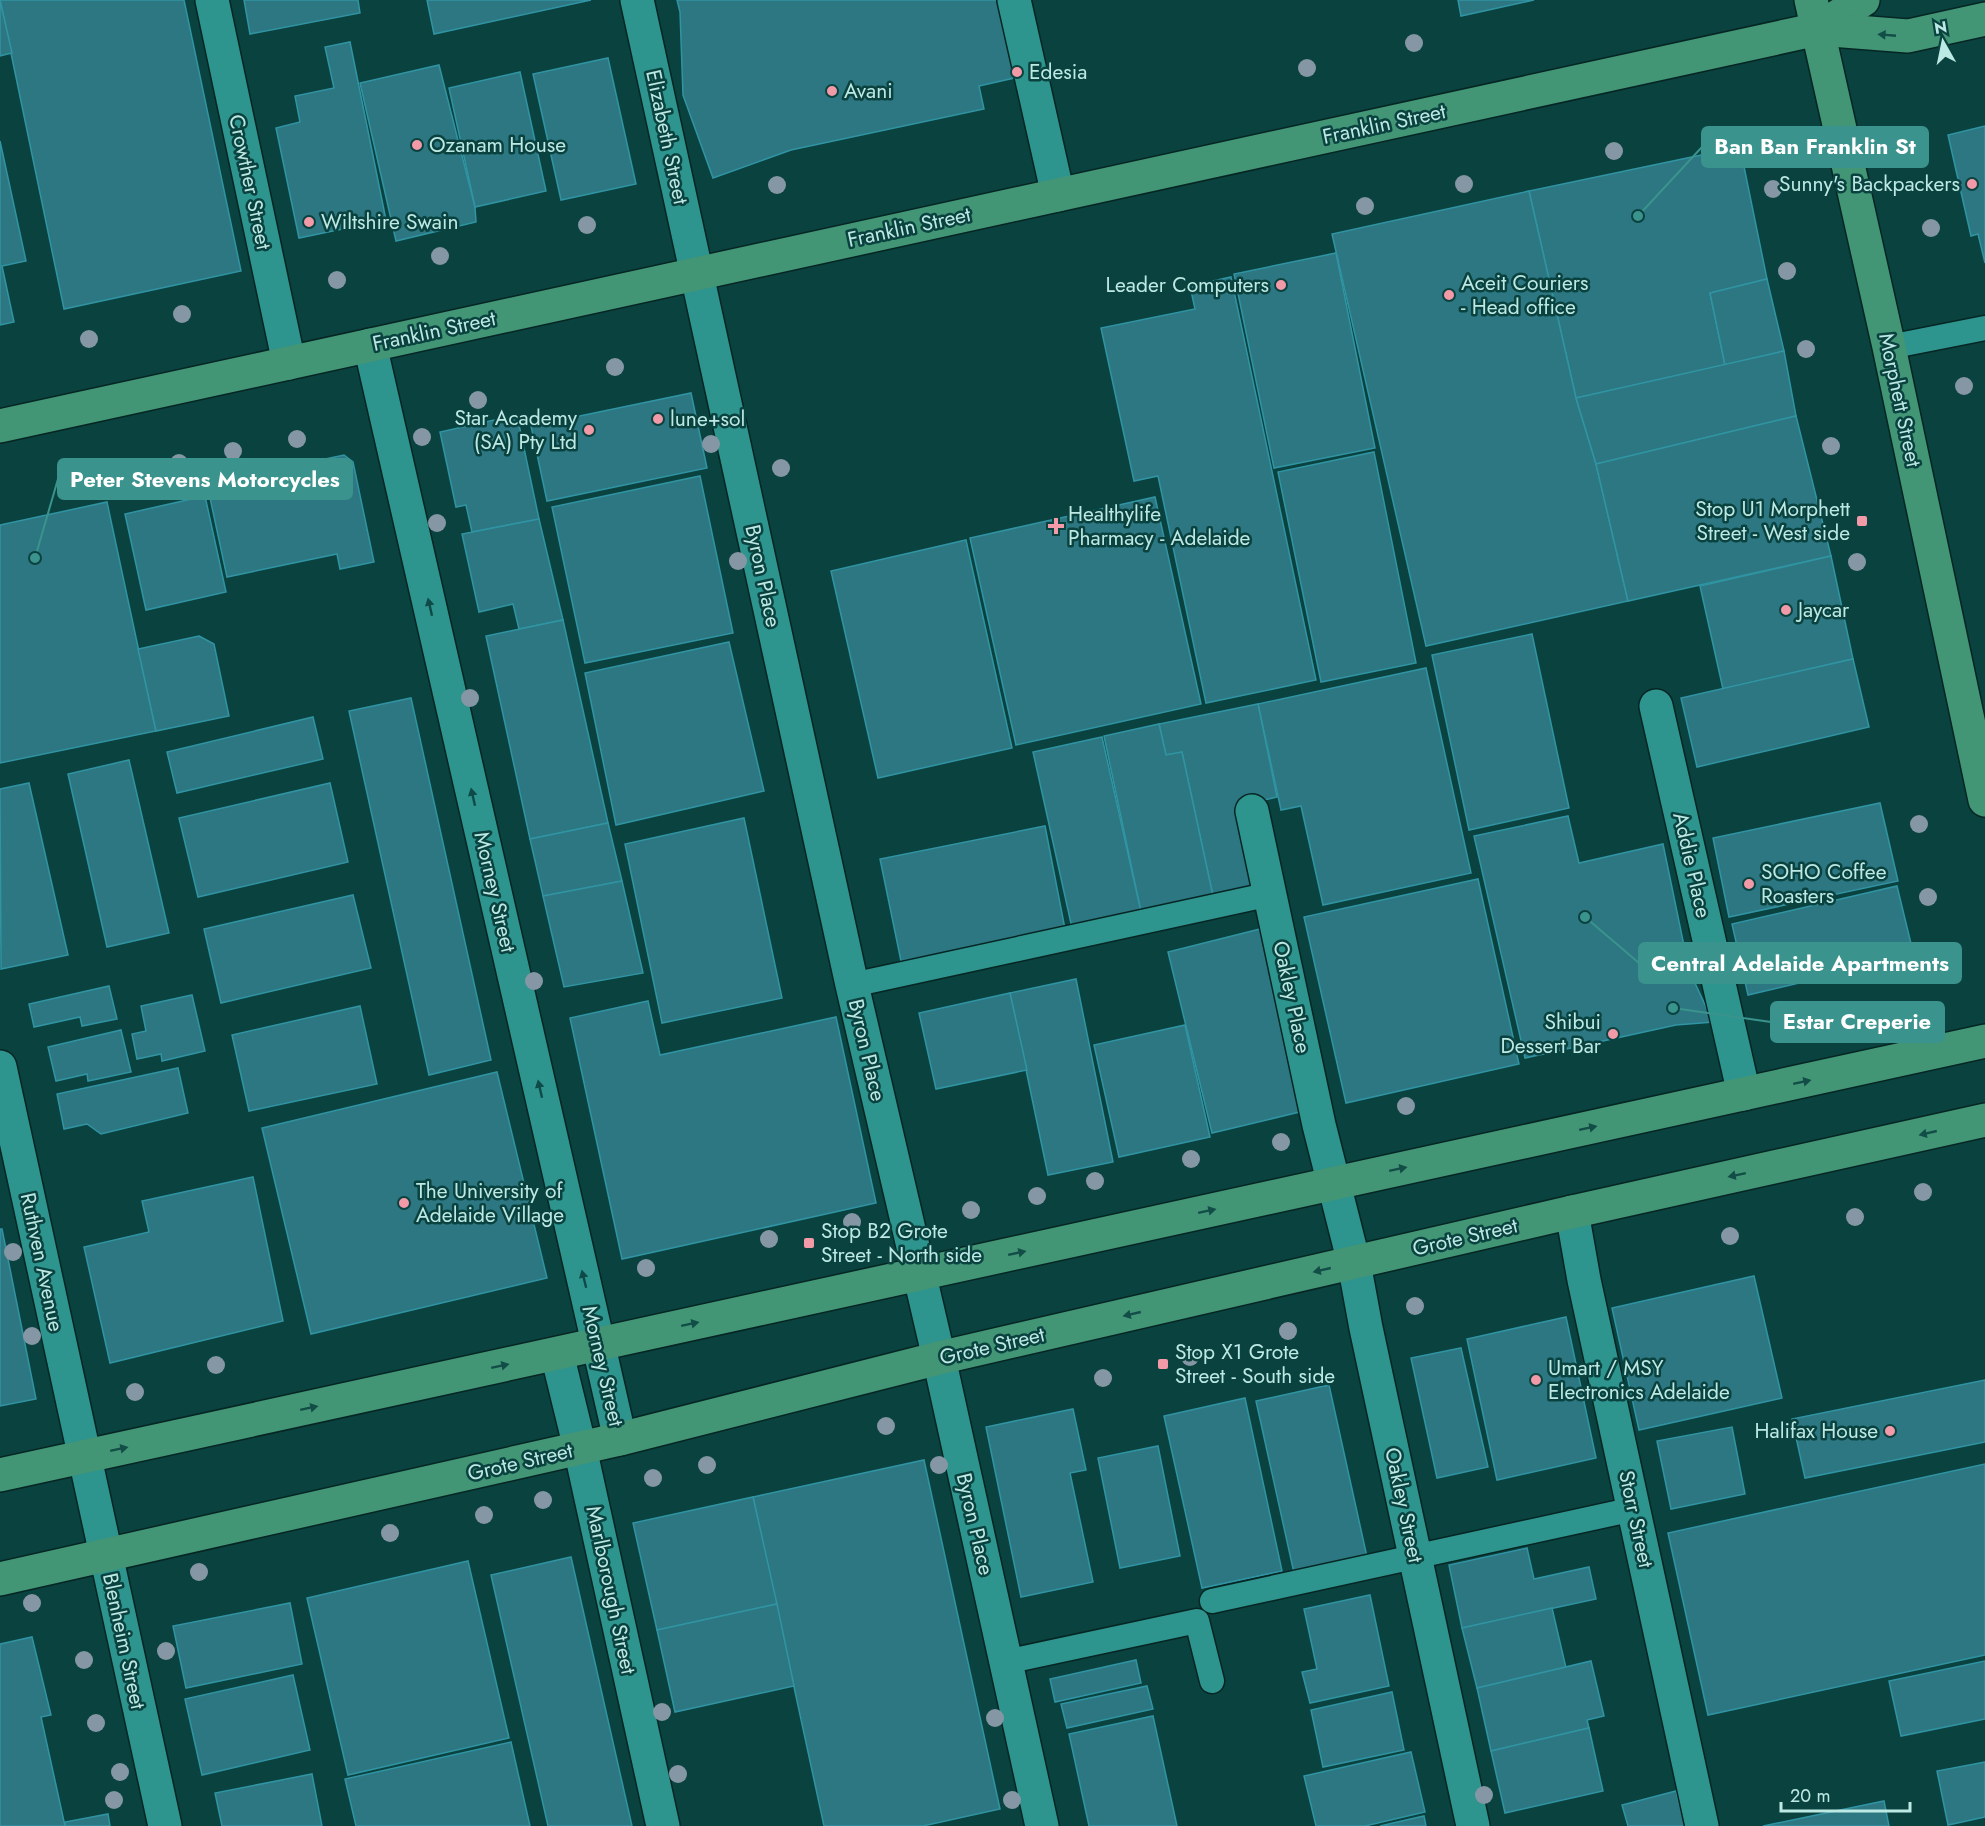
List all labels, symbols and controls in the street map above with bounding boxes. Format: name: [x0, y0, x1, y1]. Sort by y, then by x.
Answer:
north arrow: [1913, 12, 1973, 72]
text: N: [1933, 15, 1949, 40]
one-way arrow: [1877, 30, 1896, 39]
place label: Edesia: [1029, 57, 1087, 87]
marker: Edesia: [1010, 65, 1024, 79]
street label: Elizabeth Street: [638, 67, 696, 207]
place label: Avani: [844, 76, 893, 106]
marker: Avani: [825, 84, 839, 98]
street label: Franklin Street: [1320, 96, 1448, 152]
street label: Crowther Street: [221, 112, 279, 252]
callout: Ban Ban Franklin St: [1702, 127, 1928, 167]
place label: Ozanam House: [429, 130, 566, 160]
text: Ban Ban Franklin St: [1714, 130, 1916, 162]
marker: Ozanam House: [410, 138, 424, 152]
place label: Sunny's Backpackers: [1779, 169, 1960, 199]
marker: Sunny's Backpackers: [1965, 177, 1979, 191]
street label: Franklin Street: [845, 199, 973, 255]
place label: Wiltshire Swain: [321, 207, 458, 237]
marker: Wiltshire Swain: [302, 215, 316, 229]
place label: Aceit Couriers - Head office: [1461, 268, 1589, 322]
place label: Leader Computers: [1106, 270, 1269, 300]
marker: Leader Computers: [1274, 278, 1288, 292]
marker: Aceit Couriers - Head office: [1442, 288, 1456, 302]
street label: Franklin Street: [370, 303, 498, 359]
street label: Morphett Street: [1871, 330, 1929, 470]
place label: Star Academy (SA) Pty Ltd: [455, 403, 578, 457]
place label: lune+sol: [670, 404, 745, 434]
marker: lune+sol: [651, 412, 665, 426]
marker: Star Academy (SA) Pty Ltd: [582, 423, 596, 437]
callout: Peter Stevens Motorcycles: [58, 459, 352, 499]
text: Peter Stevens Motorcycles: [70, 463, 340, 495]
place label: Stop U1 Morphett Street - West side: [1695, 494, 1850, 548]
place label: Healthylife Pharmacy - Adelaide: [1068, 499, 1251, 553]
marker: Stop U1 Morphett Street - West side: [1855, 514, 1869, 528]
marker: Healthylife Pharmacy - Adelaide: [1049, 519, 1063, 533]
street label: Byron Place: [738, 522, 789, 630]
place label: Jaycar: [1795, 595, 1850, 625]
one-way arrow: [425, 597, 434, 616]
marker: Jaycar: [1779, 603, 1793, 617]
one-way arrow: [468, 787, 478, 806]
street label: Addie Place: [1665, 809, 1719, 921]
street label: Morney Street: [467, 829, 523, 955]
place label: SOHO Coffee Roasters: [1761, 857, 1887, 911]
marker: SOHO Coffee Roasters: [1742, 877, 1756, 891]
street label: Oakley Place: [1265, 938, 1319, 1056]
callout: Central Adelaide Apartments: [1639, 943, 1961, 983]
text: Central Adelaide Apartments: [1651, 947, 1949, 979]
street label: Byron Place: [841, 996, 893, 1104]
callout: Estar Creperie: [1771, 1002, 1944, 1042]
text: Estar Creperie: [1783, 1005, 1931, 1037]
place label: Shibui Dessert Bar: [1501, 1007, 1602, 1061]
marker: Shibui Dessert Bar: [1606, 1027, 1620, 1041]
one-way arrow: [1792, 1076, 1811, 1086]
one-way arrow: [535, 1079, 544, 1098]
one-way arrow: [1579, 1123, 1598, 1132]
one-way arrow: [1919, 1128, 1937, 1138]
one-way arrow: [1389, 1164, 1407, 1174]
one-way arrow: [1728, 1171, 1747, 1180]
place label: The University of Adelaide Village: [416, 1176, 564, 1230]
street label: Ruthven Avenue: [13, 1190, 71, 1334]
marker: The University of Adelaide Village: [397, 1196, 411, 1210]
one-way arrow: [1198, 1206, 1217, 1215]
street label: Grote Street: [1410, 1210, 1520, 1264]
place label: Stop B2 Grote Street - North side: [821, 1216, 982, 1270]
marker: Stop B2 Grote Street - North side: [802, 1236, 816, 1250]
one-way arrow: [1008, 1248, 1027, 1257]
one-way arrow: [1313, 1266, 1332, 1275]
one-way arrow: [578, 1270, 588, 1289]
street label: Morney Street: [575, 1303, 631, 1429]
one-way arrow: [1122, 1310, 1141, 1319]
one-way arrow: [681, 1319, 700, 1328]
street label: Grote Street: [937, 1319, 1047, 1373]
place label: Stop X1 Grote Street - South side: [1175, 1337, 1335, 1391]
place label: Umart / MSY Electronics Adelaide: [1548, 1353, 1730, 1407]
marker: Stop X1 Grote Street - South side: [1156, 1357, 1170, 1371]
one-way arrow: [491, 1361, 510, 1370]
marker: Umart / MSY Electronics Adelaide: [1529, 1373, 1543, 1387]
one-way arrow: [300, 1402, 319, 1412]
place label: Halifax House: [1755, 1416, 1878, 1446]
marker: Halifax House: [1883, 1424, 1897, 1438]
street label: Grote Street: [465, 1435, 575, 1489]
one-way arrow: [110, 1444, 129, 1453]
street label: Oakley Street: [1377, 1445, 1431, 1565]
street label: Storr Street: [1611, 1468, 1661, 1570]
street label: Byron Place: [949, 1470, 1001, 1578]
street label: Marlborough Street: [579, 1503, 643, 1677]
street label: Blenheim Street: [95, 1570, 153, 1712]
scale bar: [1781, 1775, 1910, 1813]
text: 20 m: [1790, 1783, 1830, 1809]

